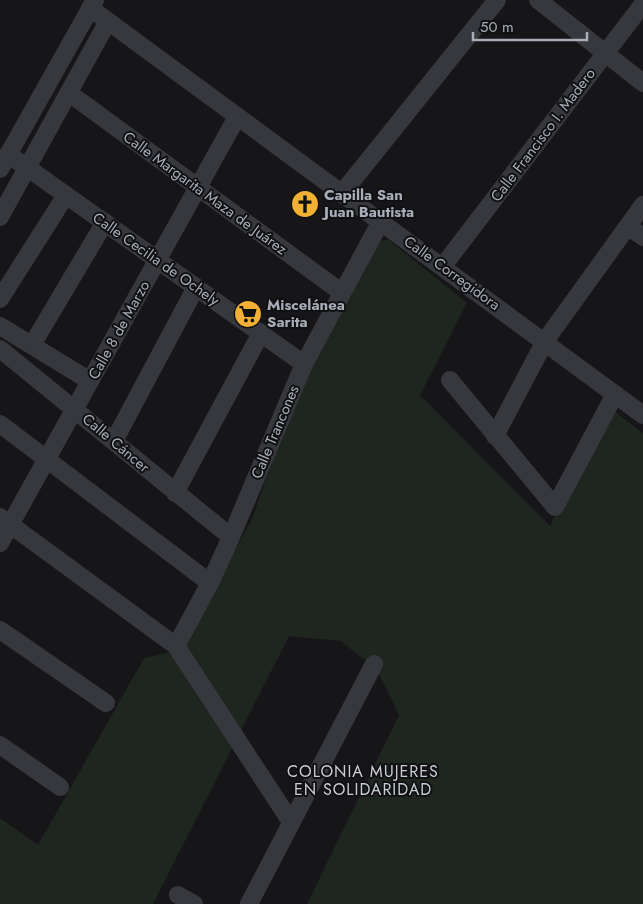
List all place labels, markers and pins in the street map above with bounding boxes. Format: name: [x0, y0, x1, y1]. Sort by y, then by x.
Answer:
place label: Capilla San Juan Bautista: [321, 184, 414, 223]
church icon: Capilla San Juan Bautista: [290, 189, 320, 219]
place label: Miscelánea Sarita: [267, 294, 345, 333]
supermarket icon: Miscelánea Sarita: [233, 299, 263, 329]

